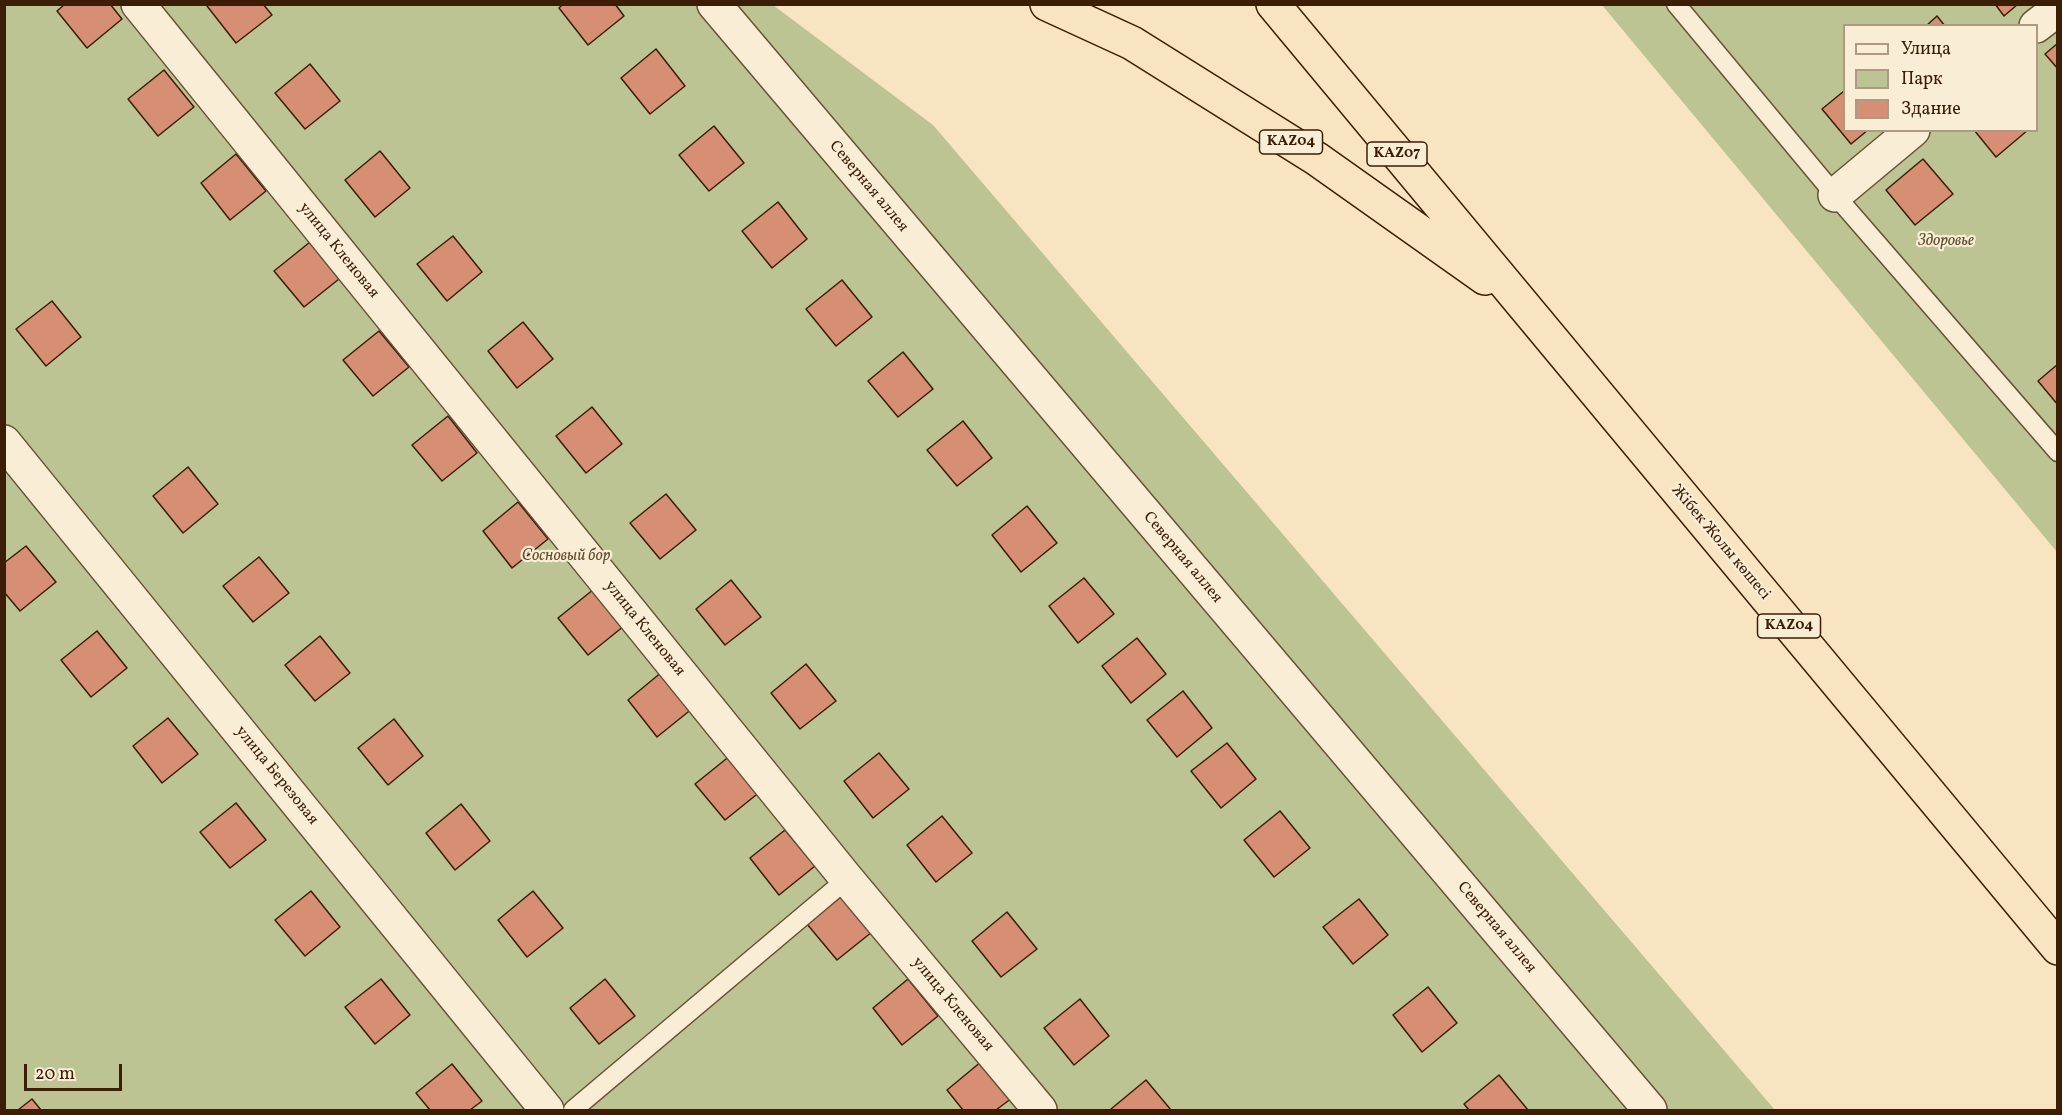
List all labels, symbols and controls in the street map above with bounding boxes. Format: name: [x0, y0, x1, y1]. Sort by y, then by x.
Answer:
legend: [1843, 24, 2038, 132]
text: Улица: [1901, 37, 1951, 62]
text: Парк: [1901, 67, 1943, 92]
text: Здание: [1901, 97, 1961, 122]
road number: KАZ04: [1260, 130, 1322, 154]
street label: Северная аллея: [824, 137, 912, 237]
road number: KAZ07: [1367, 142, 1427, 166]
street label: улица Кленовая: [294, 199, 382, 303]
park label: Здоровье: [1918, 232, 1974, 252]
street label: Жібек Жолы көшесі: [1666, 482, 1774, 604]
street label: Северная аллея: [1138, 508, 1226, 608]
park label: Сосновый бор: [522, 547, 610, 567]
street label: улица Кленовая: [600, 577, 688, 681]
road number: KАZ04: [1758, 614, 1820, 638]
street label: улица Березовая: [230, 723, 322, 829]
street label: Северная аллея: [1452, 878, 1540, 978]
street label: улица Кленовая: [907, 954, 997, 1056]
scale bar: [27, 1052, 124, 1090]
text: 20 m: [35, 1062, 75, 1087]

